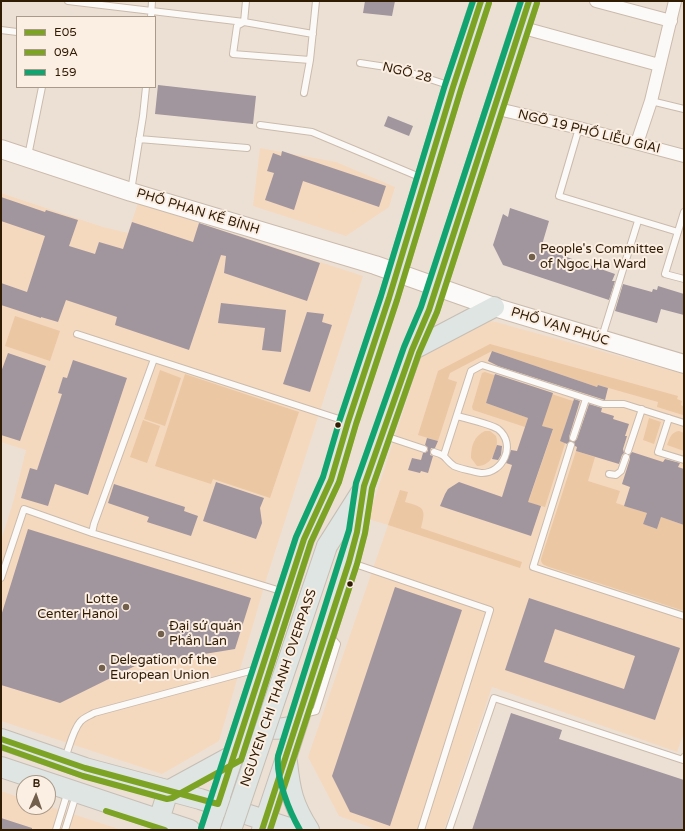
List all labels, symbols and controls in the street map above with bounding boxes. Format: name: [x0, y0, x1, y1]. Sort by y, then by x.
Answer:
legend: [16, 16, 156, 88]
text: E05: [54, 25, 77, 39]
text: 09A: [54, 45, 78, 59]
street label: NGÕ 28: [381, 59, 433, 87]
text: 159: [54, 65, 77, 79]
street label: NGÕ 19 PHỐ LIỄU GIAI: [516, 107, 662, 157]
street label: PHỐ PHAN KẾ BÍNH: [135, 186, 261, 238]
place label: People's Committee of Ngoc Ha Ward: [540, 242, 664, 273]
marker: People's Committee of Ngoc Ha Ward: [527, 252, 537, 262]
street label: PHỐ VẠN PHÚC: [509, 305, 611, 349]
unlabelled marker: [333, 420, 343, 430]
unlabelled marker: [345, 579, 355, 589]
street label: NGUYEN CHI THANH OVERPASS: [238, 587, 320, 789]
place label: Lotte Center Hanoi: [37, 592, 118, 623]
marker: Lotte Center Hanoi: [121, 602, 131, 612]
place label: Đại sứ quán Phần Lan: [169, 619, 242, 650]
marker: Đại sứ quán Phần Lan: [156, 629, 166, 639]
place label: Delegation of the European Union: [110, 653, 217, 684]
marker: Delegation of the European Union: [97, 663, 107, 673]
north arrow: [16, 775, 56, 815]
text: B: [32, 777, 40, 790]

